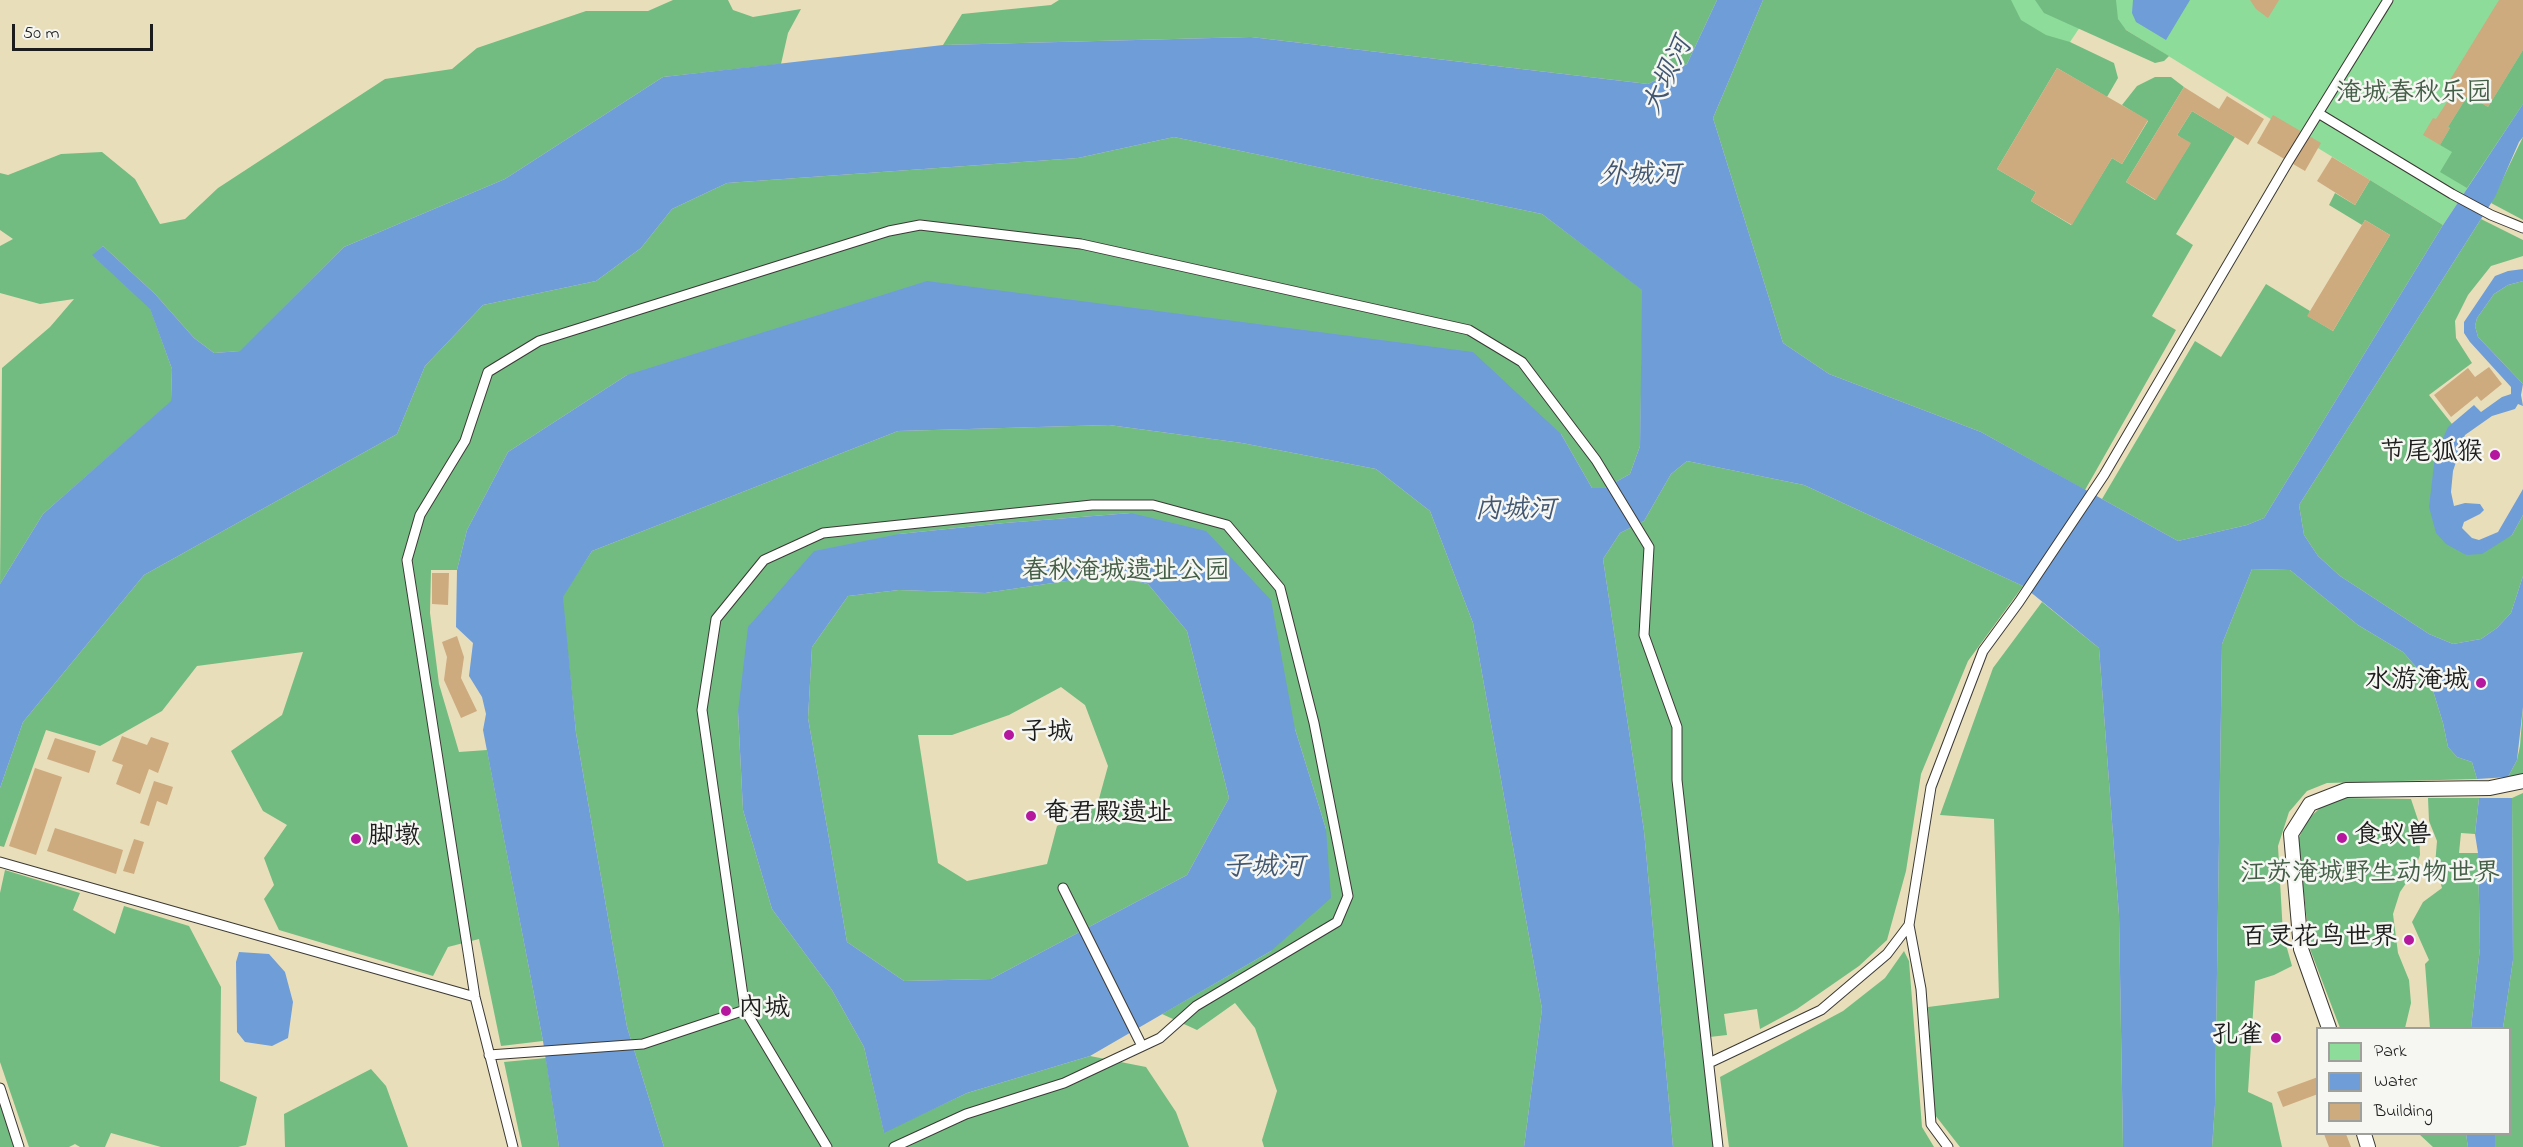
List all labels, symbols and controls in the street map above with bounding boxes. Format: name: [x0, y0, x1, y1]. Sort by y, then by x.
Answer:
scale bar: [15, 12, 156, 50]
text: 50 m: [23, 21, 60, 47]
water label: 大坝河: [1638, 33, 1702, 121]
park label: 淹城春秋乐园: [2336, 80, 2492, 112]
water label: 外城河: [1600, 162, 1680, 194]
place label: 节尾狐猴: [2379, 439, 2483, 471]
marker: 节尾狐猴: [2488, 448, 2502, 462]
water label: 内城河: [1475, 497, 1555, 529]
park label: 春秋淹城遗址公园: [1022, 558, 1230, 590]
place label: 水游淹城: [2365, 667, 2469, 699]
marker: 水游淹城: [2474, 676, 2488, 690]
place label: 子城: [1021, 719, 1073, 751]
marker: 子城: [1002, 728, 1016, 742]
place label: 奄君殿遗址: [1043, 800, 1173, 832]
marker: 奄君殿遗址: [1024, 809, 1038, 823]
place label: 食蚁兽: [2354, 822, 2432, 854]
place label: 脚墩: [368, 823, 420, 855]
marker: 食蚁兽: [2335, 831, 2349, 845]
marker: 脚墩: [349, 832, 363, 846]
water label: 子城河: [1224, 854, 1304, 886]
park label: 江苏淹城野生动物世界: [2240, 860, 2500, 892]
place label: 百灵花鸟世界: [2241, 924, 2397, 956]
marker: 百灵花鸟世界: [2402, 933, 2416, 947]
place label: 内城: [738, 995, 790, 1027]
marker: 内城: [719, 1004, 733, 1018]
place label: 孔雀: [2212, 1022, 2264, 1054]
legend: [2316, 1027, 2511, 1135]
marker: 孔雀: [2269, 1031, 2283, 1045]
text: Park: [2374, 1039, 2407, 1065]
text: Water: [2374, 1069, 2417, 1095]
text: Building: [2374, 1099, 2433, 1125]

